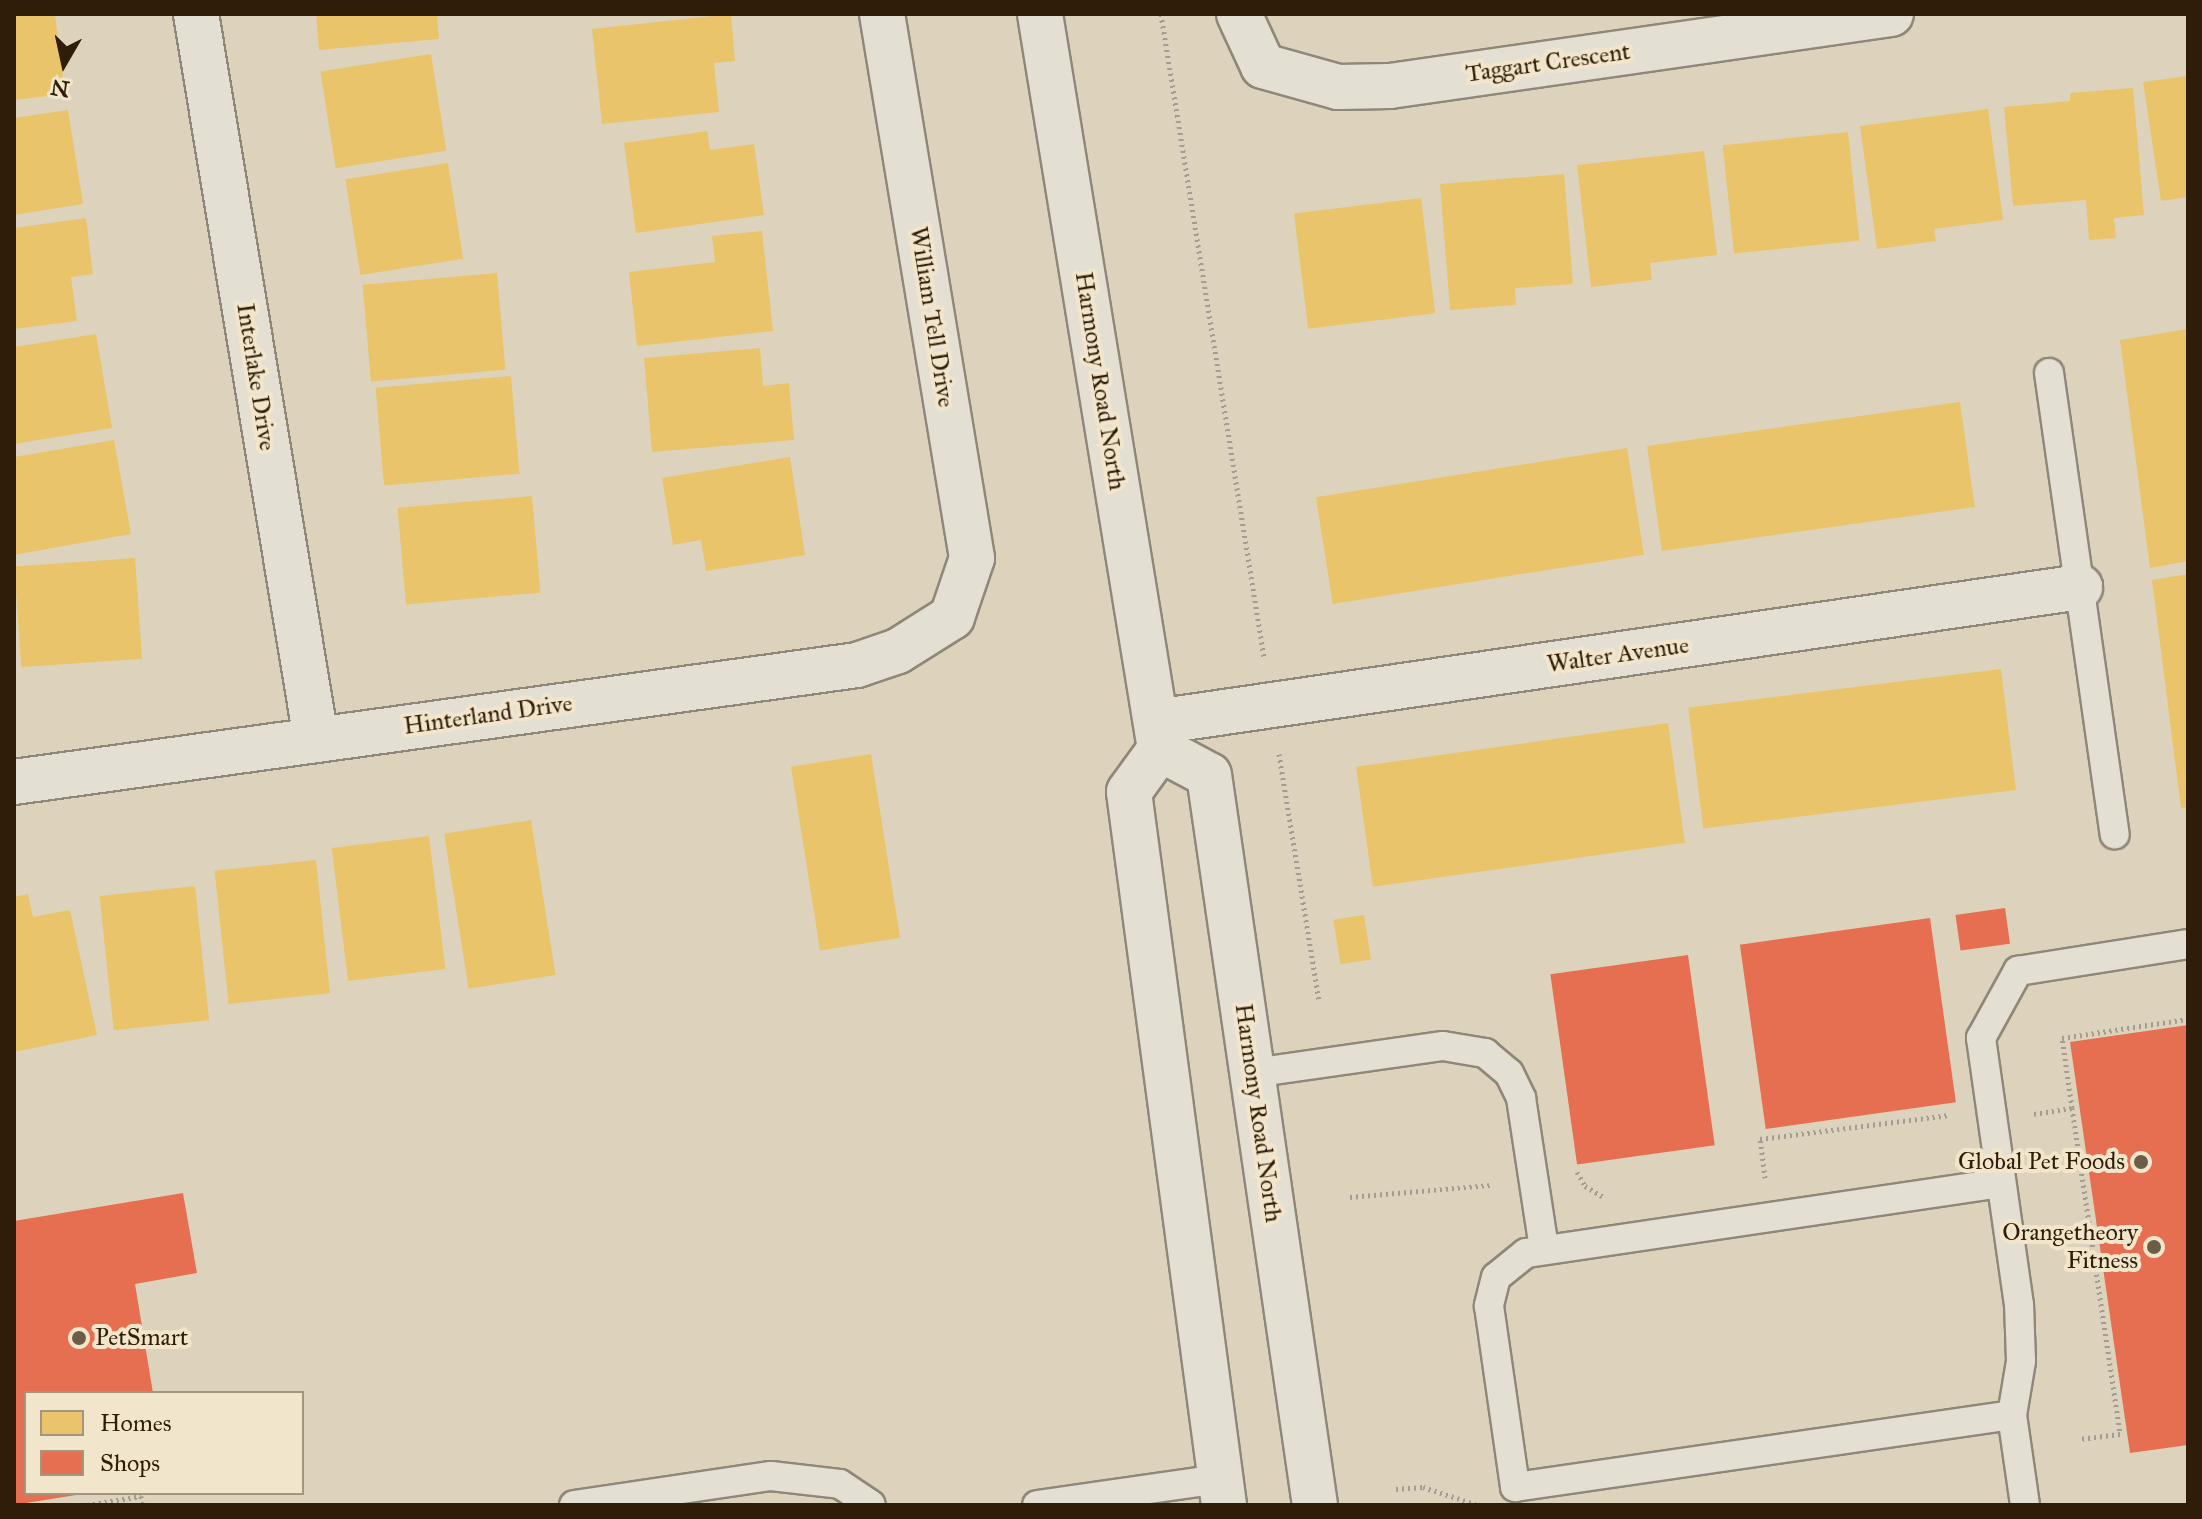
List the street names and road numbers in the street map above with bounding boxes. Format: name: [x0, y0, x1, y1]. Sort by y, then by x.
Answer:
street label: Taggart Crescent: [1464, 37, 1632, 89]
street label: William Tell Drive: [903, 225, 961, 409]
street label: Harmony Road North: [1069, 270, 1131, 492]
street label: Interlake Drive: [230, 301, 282, 453]
street label: Walter Avenue: [1545, 631, 1691, 679]
street label: Hinterland Drive: [402, 689, 574, 741]
street label: Harmony Road North: [1228, 1002, 1288, 1224]

